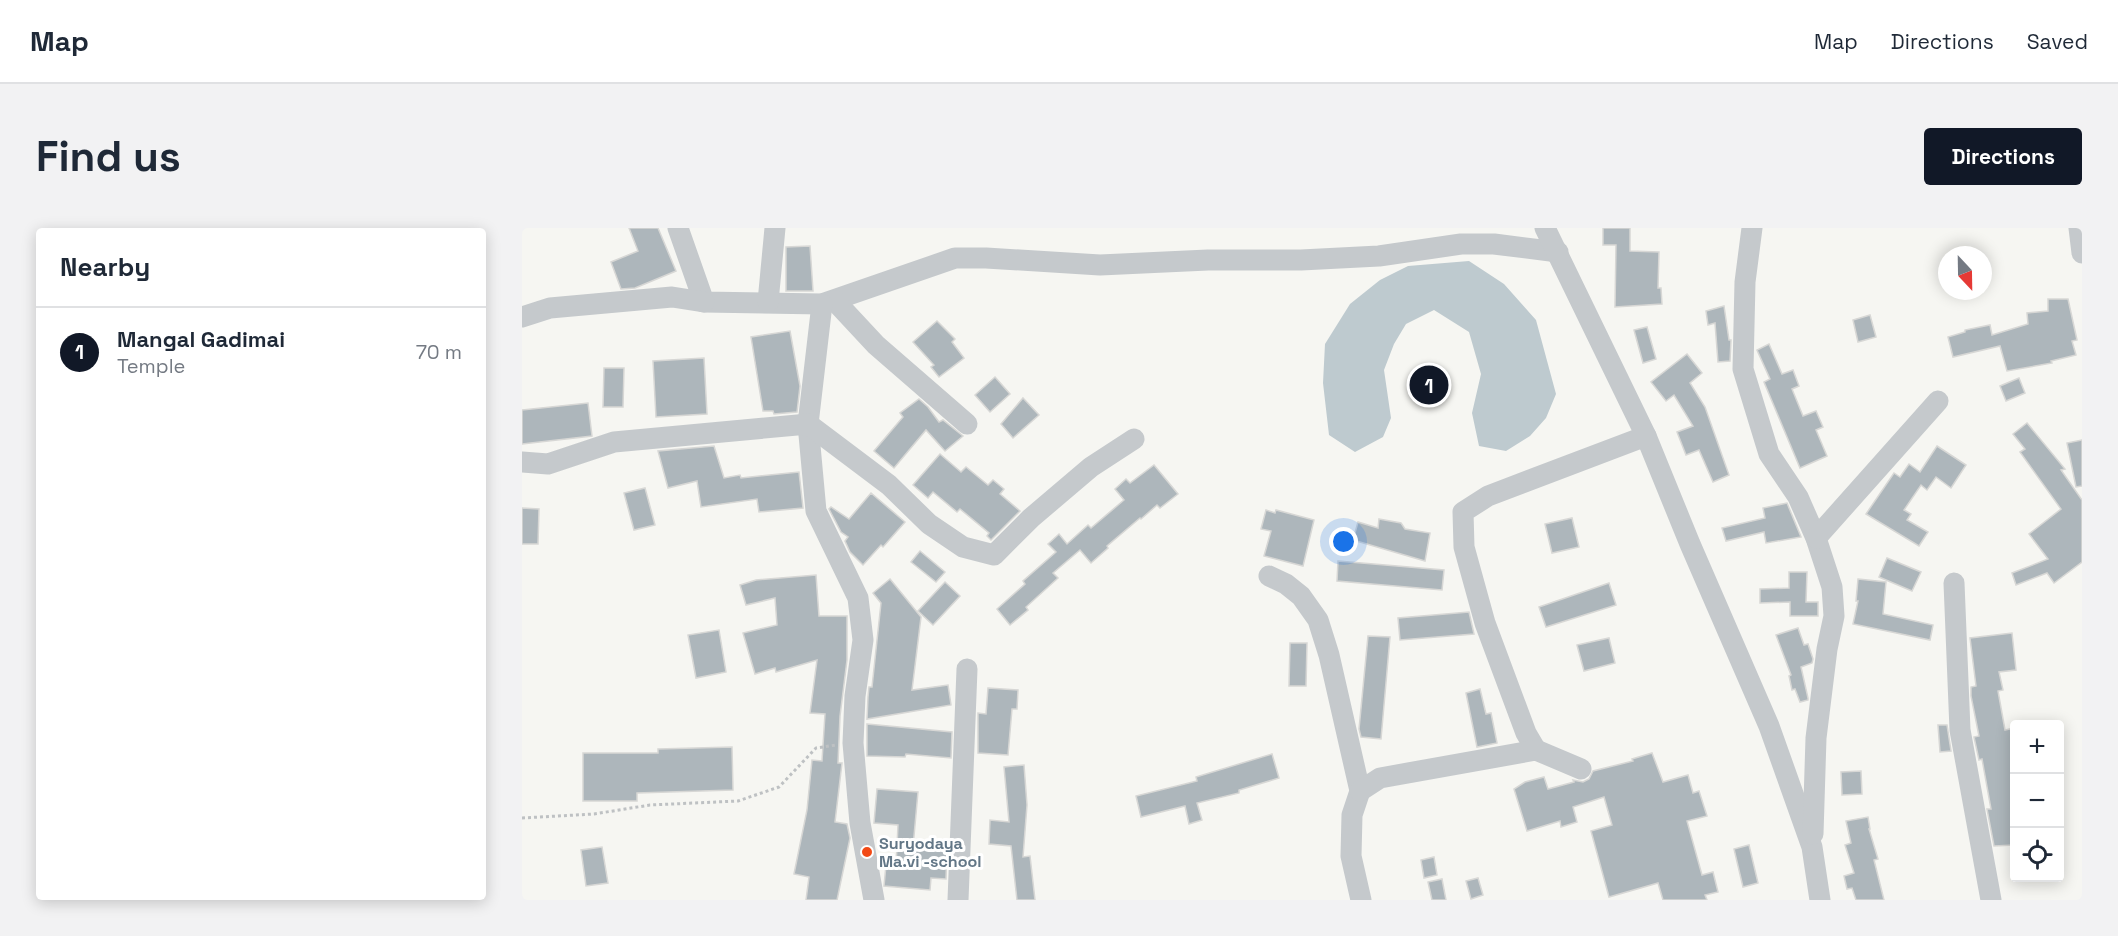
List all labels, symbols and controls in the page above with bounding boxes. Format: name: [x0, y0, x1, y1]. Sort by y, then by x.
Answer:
text: Map: [30, 23, 89, 59]
text: Map: [1814, 28, 1858, 55]
text: Directions: [1891, 28, 1994, 55]
text: Saved: [2027, 28, 2088, 55]
button: Directions: [1924, 128, 2082, 185]
text: Find us: [36, 130, 181, 183]
north arrow: [1938, 246, 1992, 300]
text: Nearby: [60, 250, 150, 284]
text: Mangal Gadimai: [117, 325, 285, 353]
text: 1: [75, 339, 84, 365]
text: 70 m: [416, 339, 462, 365]
text: Temple: [117, 353, 185, 379]
pin: 1: [1410, 362, 1448, 408]
your location: [1329, 527, 1358, 556]
map controls: [2010, 720, 2064, 882]
button: +: [2010, 720, 2064, 774]
button: −: [2010, 774, 2064, 828]
button: locate: [2010, 828, 2064, 882]
place label: Suryodaya Ma.vi -school: [879, 833, 982, 872]
marker: Suryodaya Ma.vi -school: [860, 845, 874, 859]

